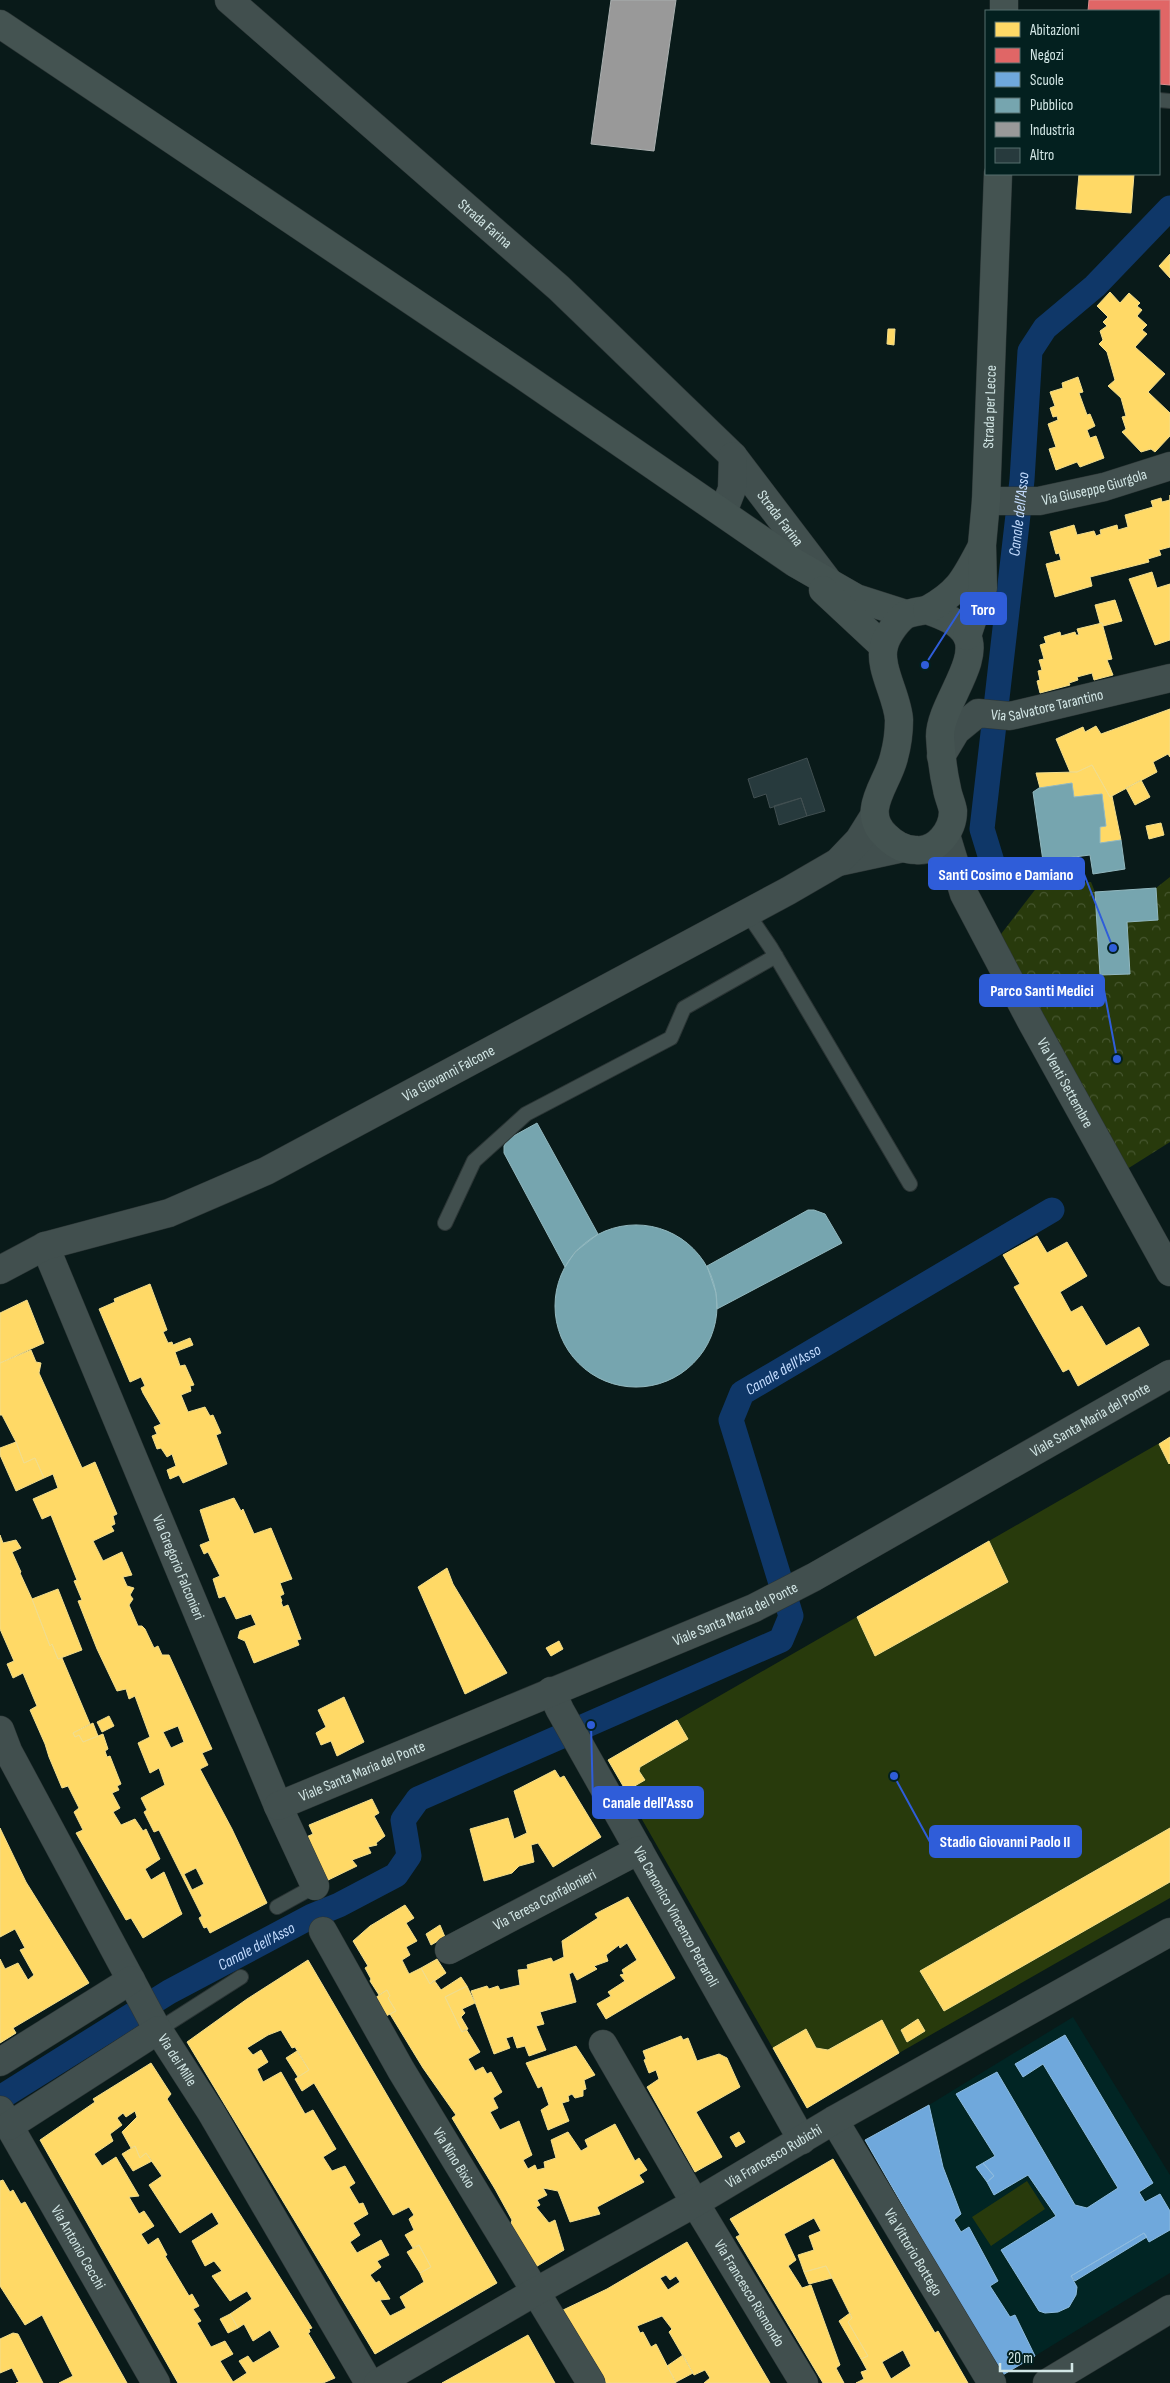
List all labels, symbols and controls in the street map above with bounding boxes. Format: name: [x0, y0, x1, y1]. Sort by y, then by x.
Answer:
legend: [985, 10, 1160, 175]
text: Abitazioni: [1029, 21, 1080, 40]
text: Negozi: [1030, 46, 1064, 65]
text: Scuole: [1030, 71, 1064, 90]
text: Pubblico: [1030, 96, 1073, 115]
text: Industria: [1030, 121, 1075, 140]
text: Altro: [1029, 146, 1054, 165]
street label: Strada Farina: [454, 195, 516, 253]
street label: Strada per Lecce: [979, 365, 1001, 449]
street label: Via Giuseppe Giurgola: [1040, 465, 1150, 510]
water label: Canale dell'Asso: [1005, 471, 1033, 557]
street label: Strada Farina: [752, 487, 807, 551]
callout: Toro: [961, 593, 1006, 624]
text: Toro: [971, 601, 995, 620]
street label: Via Salvatore Tarantino: [990, 685, 1105, 726]
callout: Santi Cosimo e Damiano: [929, 858, 1084, 889]
text: Santi Cosimo e Damiano: [938, 866, 1074, 885]
callout: Parco Santi Medici: [980, 975, 1104, 1006]
text: Parco Santi Medici: [990, 982, 1094, 1001]
street label: Via Venti Settembre: [1032, 1035, 1097, 1131]
street label: Via Giovanni Falcone: [399, 1041, 498, 1106]
water label: Canale dell'Asso: [742, 1340, 825, 1400]
street label: Viale Santa Maria del Ponte: [1027, 1378, 1154, 1462]
street label: Via Gregorio Falconieri: [148, 1512, 209, 1623]
street label: Viale Santa Maria del Ponte: [670, 1578, 801, 1651]
street label: Viale Santa Maria del Ponte: [296, 1737, 428, 1806]
callout: Canale dell'Asso: [593, 1787, 703, 1818]
text: Canale dell'Asso: [603, 1794, 693, 1813]
callout: Stadio Giovanni Paolo II: [930, 1826, 1081, 1857]
text: Stadio Giovanni Paolo II: [940, 1833, 1070, 1852]
street label: Via Canonico Vincenzo Petraroli: [629, 1843, 723, 1991]
street label: Via Teresa Confalonieri: [490, 1865, 600, 1935]
water label: Canale dell'Asso: [215, 1919, 299, 1975]
street label: Via dei Mille: [153, 2030, 201, 2090]
street label: Via Francesco Rubichi: [722, 2120, 826, 2193]
street label: Via Nino Bixio: [428, 2124, 479, 2192]
street label: Via Antonio Cecchi: [46, 2202, 110, 2293]
street label: Via Vittorio Bottego: [879, 2205, 946, 2299]
street label: Via Francesco Rismondo: [710, 2236, 789, 2350]
scale bar: [1000, 2340, 1072, 2372]
text: 20 m: [1008, 2349, 1033, 2368]

